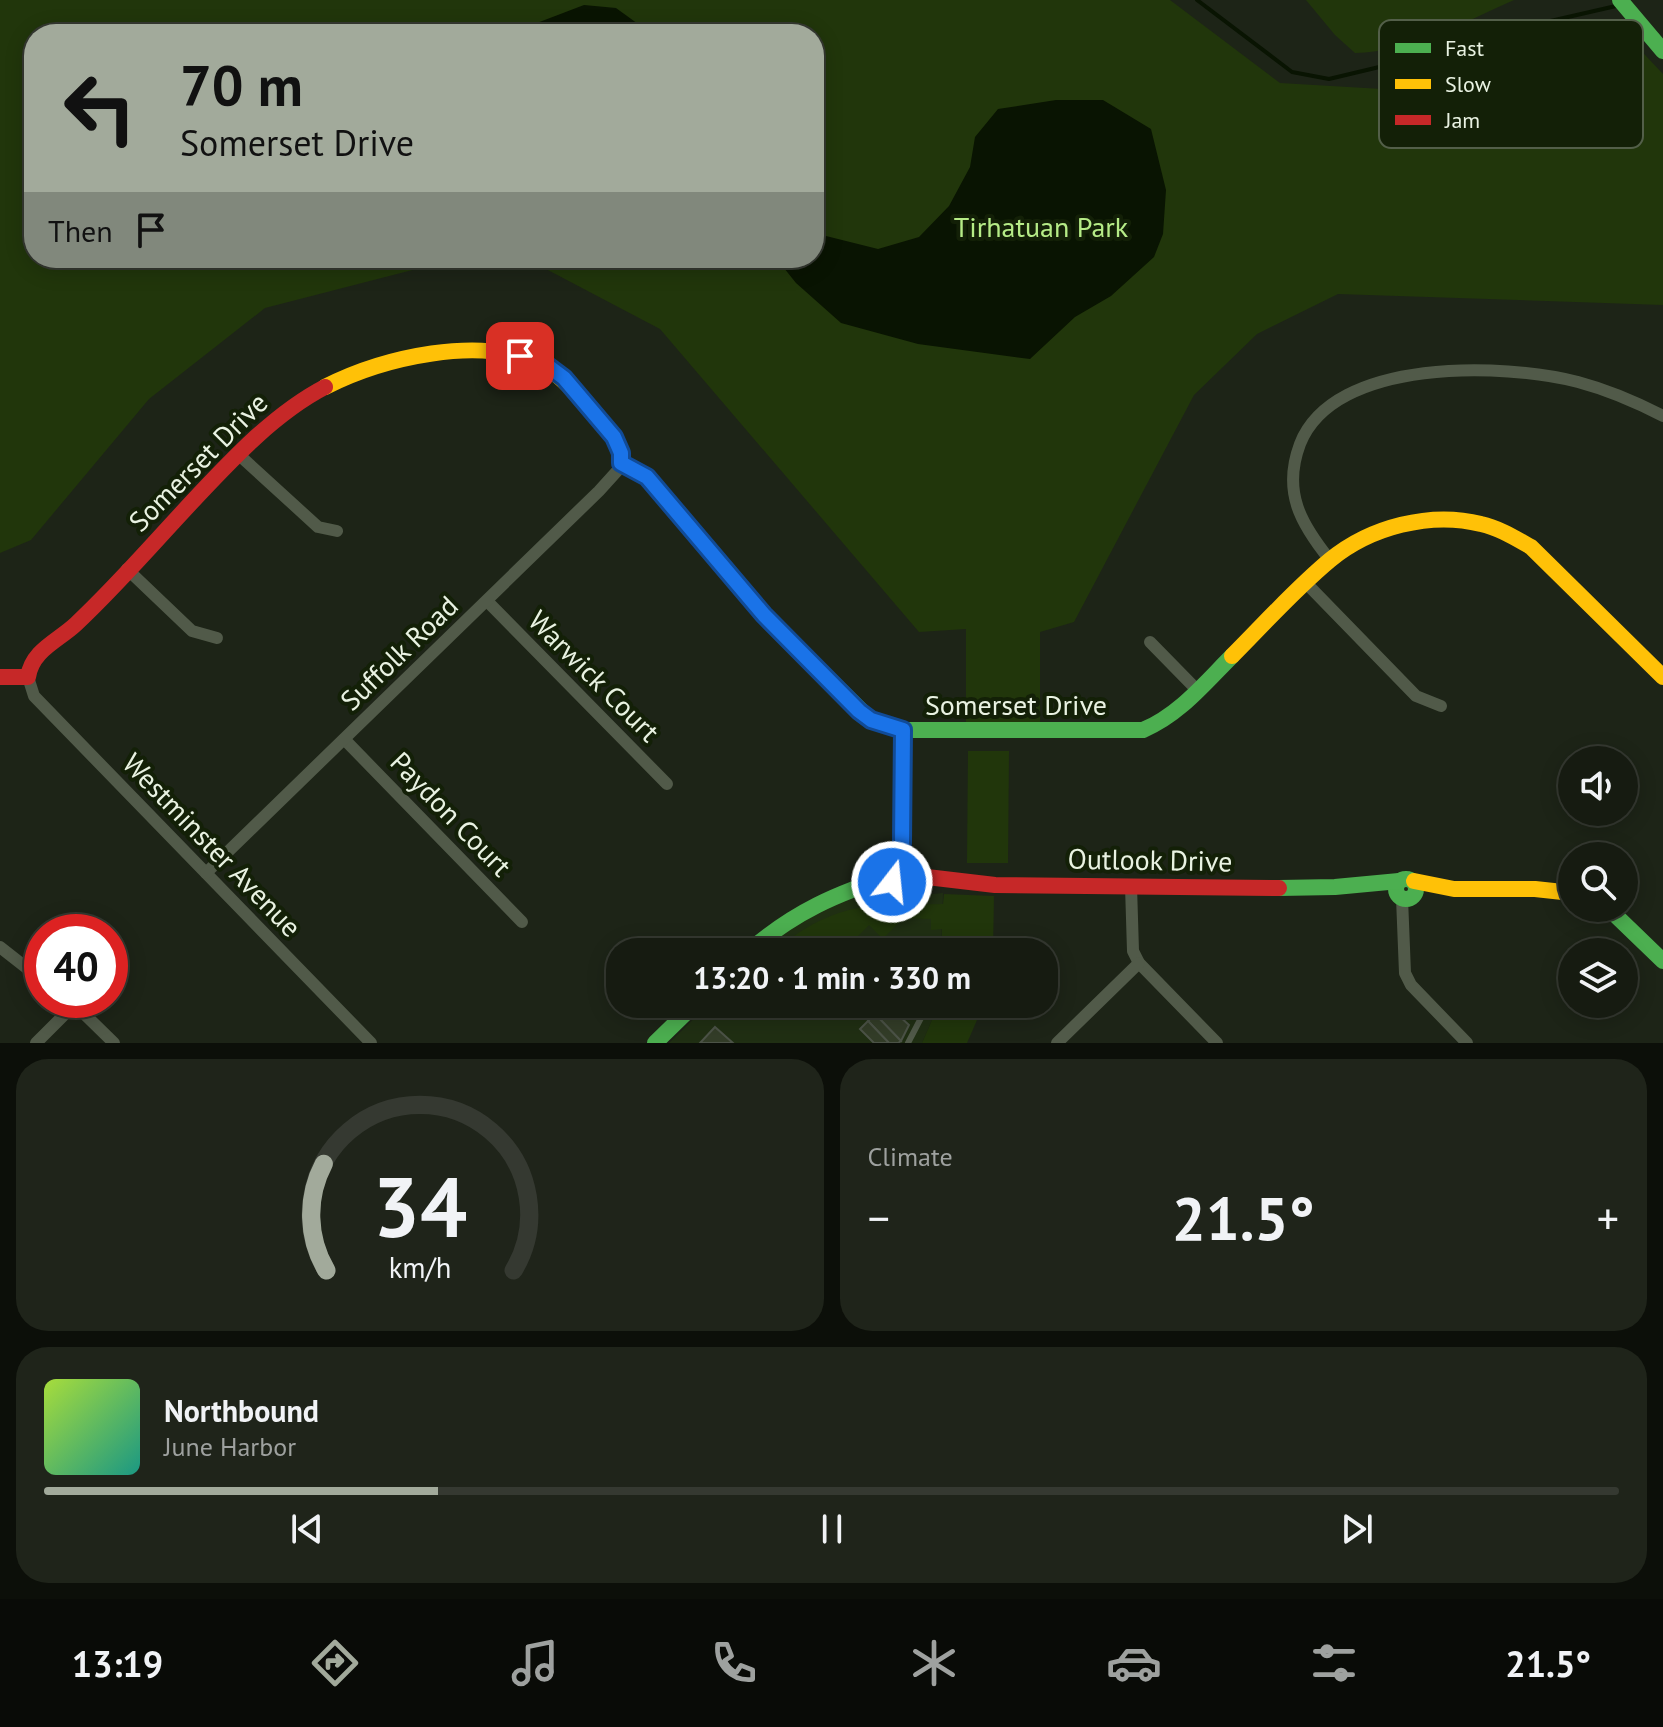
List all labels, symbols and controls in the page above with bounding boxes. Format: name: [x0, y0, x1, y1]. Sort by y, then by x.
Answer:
legend: [1379, 20, 1643, 148]
text: Fast: [1445, 34, 1485, 62]
text: 70 m: [180, 49, 303, 121]
icon: left: [48, 56, 152, 160]
text: Slow: [1445, 70, 1491, 98]
text: Jam: [1444, 106, 1480, 134]
text: Somerset Drive: [180, 119, 414, 166]
icon: arrive: [129, 208, 173, 252]
park label: Tirhatuan Park: [954, 208, 1129, 245]
text: Then: [48, 211, 113, 250]
pin: [486, 322, 554, 390]
icon: arrive: [498, 334, 542, 378]
street label: Somerset Drive: [120, 384, 275, 539]
street label: Suffolk Road: [332, 587, 465, 718]
street label: Warwick Court: [521, 602, 668, 750]
street label: Somerset Drive: [925, 686, 1107, 723]
street label: Paydon Court: [383, 743, 520, 884]
street label: Westminster Avenue: [115, 745, 310, 944]
map controls: [1558, 746, 1638, 1018]
button: sound: [1558, 746, 1638, 826]
position arrow: [850, 840, 934, 924]
street label: Outlook Drive: [1067, 840, 1233, 879]
button: search: [1558, 842, 1638, 922]
speed limit sign: 40: [24, 914, 128, 1018]
button: layers: [1558, 938, 1638, 1018]
text: 13:20 · 1 min · 330 m: [693, 958, 971, 997]
text: Climate: [868, 1140, 953, 1173]
text: 34: [373, 1152, 467, 1260]
text: 21.5°: [1172, 1179, 1315, 1257]
text: −: [868, 1189, 890, 1246]
text: +: [1597, 1189, 1619, 1246]
text: km/h: [388, 1249, 451, 1286]
text: Northbound: [164, 1391, 319, 1430]
text: June Harbor: [164, 1430, 296, 1463]
icon: previous: [285, 1507, 329, 1551]
icon: pause: [810, 1507, 854, 1551]
icon: next: [1335, 1507, 1379, 1551]
icon: directions: [307, 1635, 363, 1691]
icon: music: [507, 1635, 563, 1691]
icon: phone: [706, 1635, 762, 1691]
icon: climate: [906, 1635, 962, 1691]
icon: car: [1106, 1635, 1162, 1691]
icon: filters: [1306, 1635, 1362, 1691]
text: 13:19: [72, 1640, 163, 1687]
text: 21.5°: [1505, 1640, 1591, 1687]

